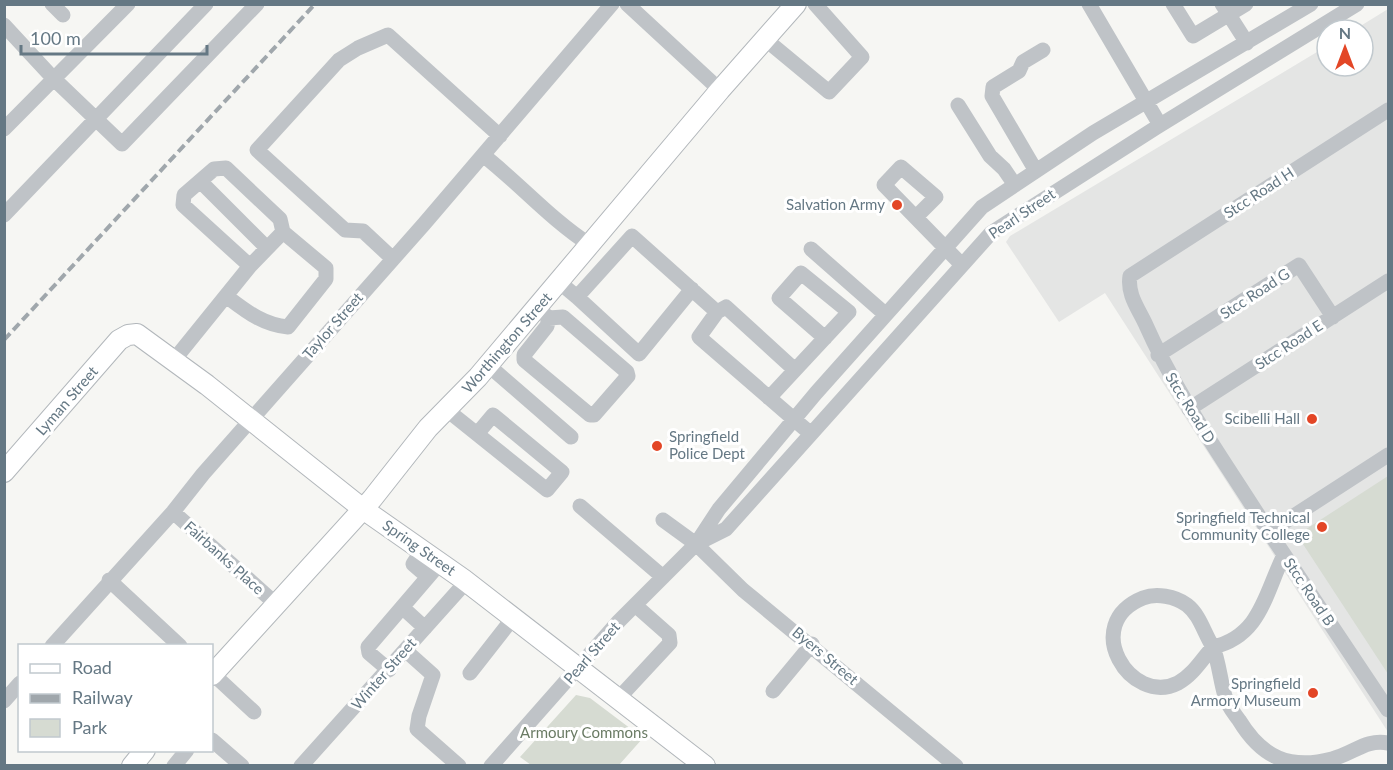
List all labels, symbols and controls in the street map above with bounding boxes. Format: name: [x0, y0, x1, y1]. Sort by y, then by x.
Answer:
scale bar: [21, 18, 207, 56]
north arrow: [1315, 18, 1375, 78]
text: N: [1339, 23, 1351, 42]
text: 100 m: [30, 27, 81, 49]
street label: Stcc Road H: [1220, 163, 1297, 221]
street label: Pearl Street: [985, 184, 1059, 242]
place label: Salvation Army: [786, 195, 885, 213]
marker: Salvation Army: [890, 198, 904, 212]
street label: Stcc Road G: [1216, 264, 1293, 322]
street label: Taylor Street: [298, 288, 367, 362]
street label: Worthington Street: [458, 288, 555, 396]
street label: Stcc Road E: [1251, 316, 1326, 373]
street label: Lyman Street: [31, 362, 102, 439]
street label: Stcc Road D: [1162, 369, 1220, 446]
place label: Scibelli Hall: [1225, 409, 1300, 427]
marker: Scibelli Hall: [1305, 412, 1319, 426]
place label: Springfield Police Dept: [669, 427, 746, 462]
marker: Springfield Police Dept: [650, 439, 664, 453]
place label: Springfield Technical Community College: [1176, 508, 1310, 543]
street label: Spring Street: [380, 515, 460, 579]
street label: Fairbanks Place: [181, 517, 268, 598]
marker: Springfield Technical Community College: [1315, 520, 1329, 534]
street label: Stcc Road B: [1281, 554, 1339, 629]
street label: Pearl Street: [559, 617, 623, 687]
street label: Byers Street: [789, 623, 863, 688]
street label: Winter Street: [347, 633, 420, 713]
legend: [18, 644, 213, 752]
text: Road: [72, 656, 112, 678]
place label: Springfield Armory Museum: [1191, 674, 1301, 709]
text: Railway: [72, 686, 133, 708]
marker: Springfield Armory Museum: [1306, 686, 1320, 700]
text: Park: [72, 716, 108, 738]
park label: Armoury Commons: [520, 723, 648, 741]

